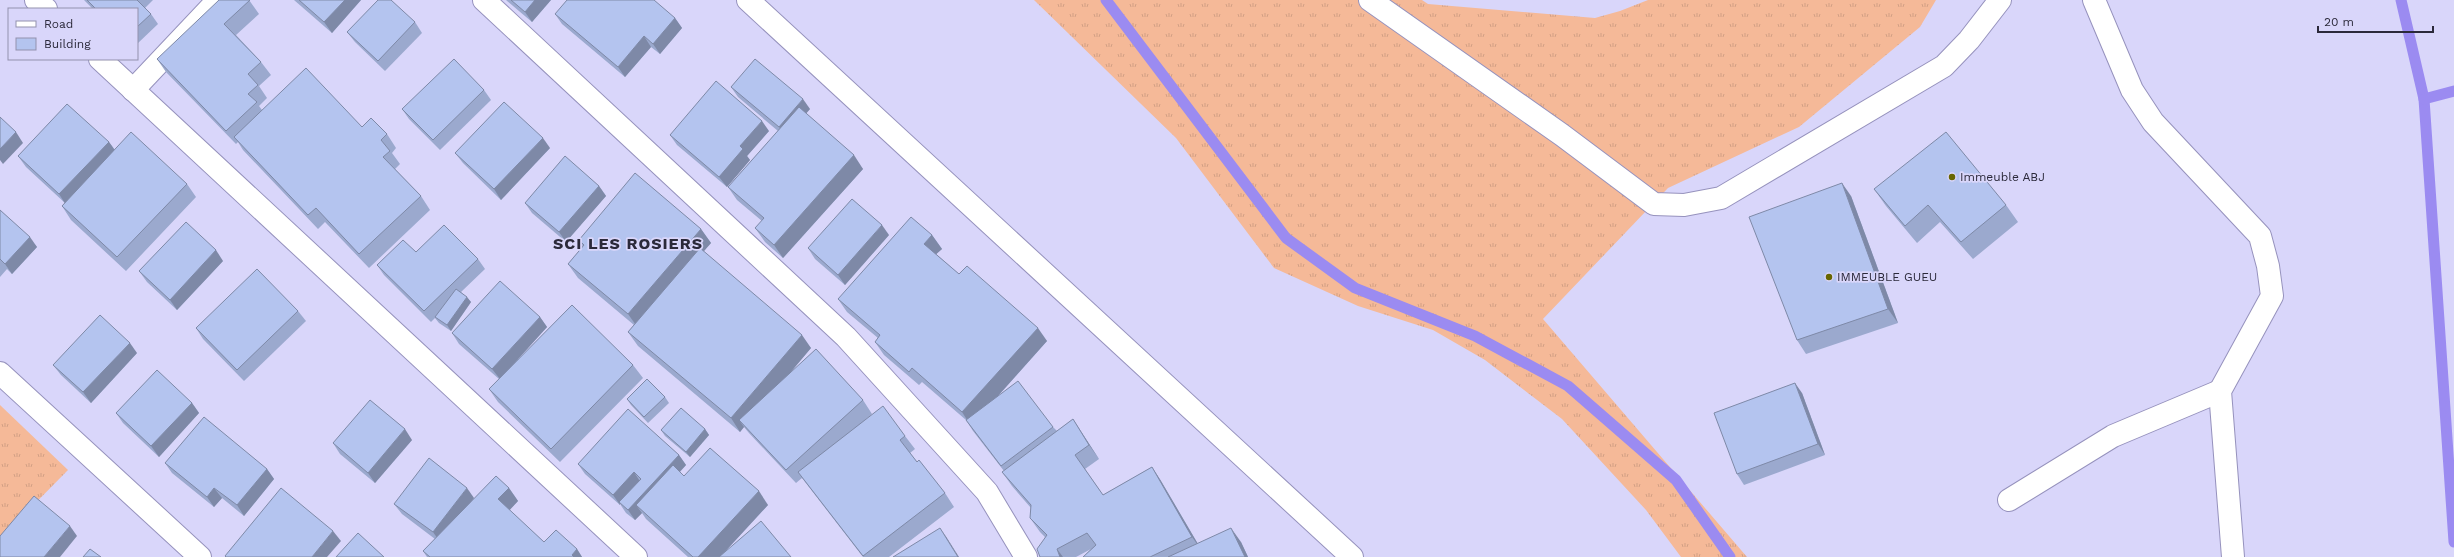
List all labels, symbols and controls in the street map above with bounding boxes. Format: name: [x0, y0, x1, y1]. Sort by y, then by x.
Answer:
legend: [8, 8, 138, 60]
scale bar: [2318, 8, 2433, 34]
text: 20 m: [2324, 15, 2354, 29]
text: Road: [44, 17, 73, 31]
text: Building: [44, 37, 91, 51]
place label: Immeuble ABJ: [1960, 170, 2045, 184]
marker: Immeuble ABJ: [1947, 172, 1957, 182]
district label: SCI LES ROSIERS: [553, 234, 703, 253]
place label: IMMEUBLE GUEU: [1837, 270, 1937, 284]
marker: IMMEUBLE GUEU: [1824, 272, 1834, 282]

